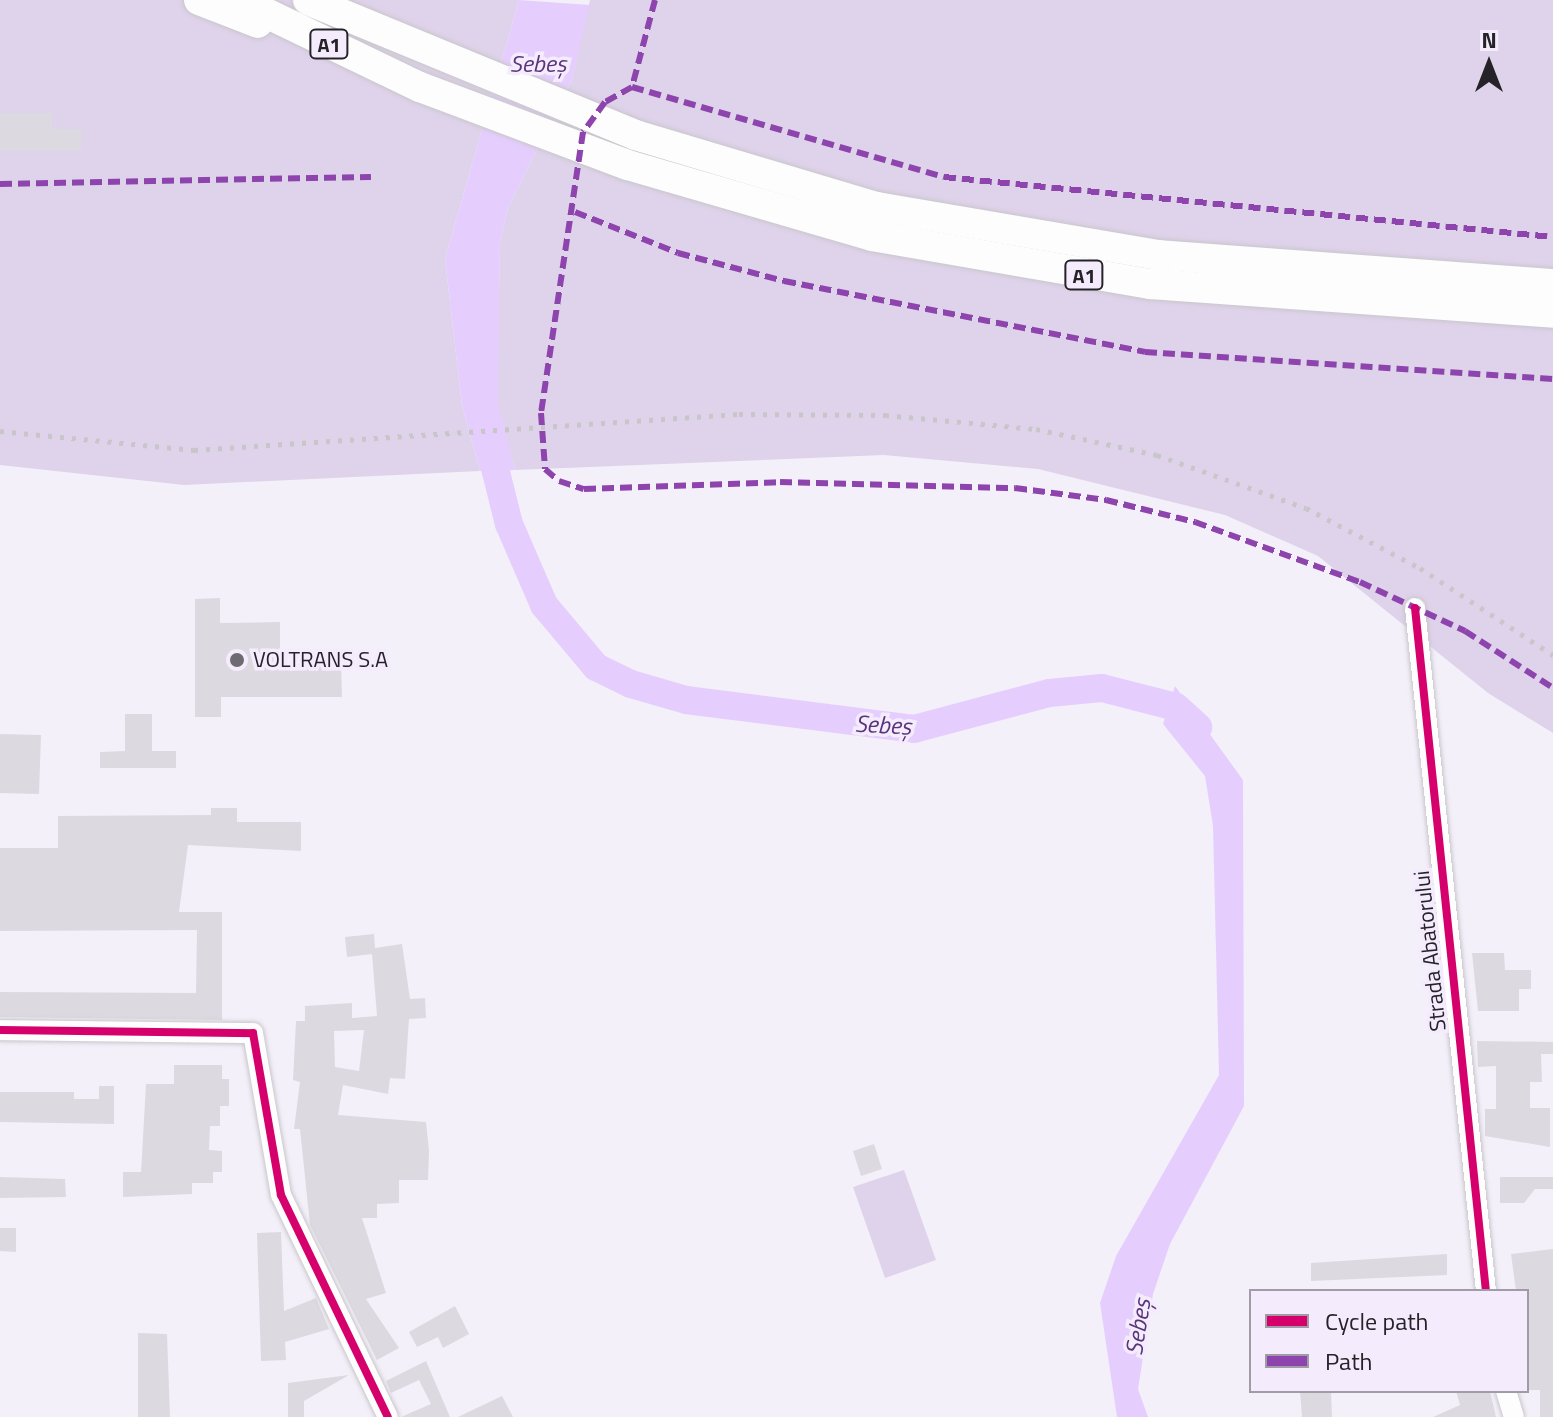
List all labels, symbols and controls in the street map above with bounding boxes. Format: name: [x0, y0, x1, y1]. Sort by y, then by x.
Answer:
text: N: [1481, 23, 1497, 57]
north arrow: [1449, 24, 1529, 104]
road number: A1: [309, 28, 349, 60]
water label: Sebeș: [510, 50, 566, 78]
road number: A1: [1064, 259, 1104, 291]
place label: VOLTRANS S.A: [253, 647, 388, 673]
marker: VOLTRANS S.A: [228, 651, 246, 669]
water label: Sebeș: [854, 709, 912, 741]
street label: Strada Abatorului: [1408, 869, 1452, 1033]
legend: [1249, 1289, 1529, 1393]
water label: Sebeș: [1119, 1297, 1157, 1357]
text: Cycle path: [1325, 1303, 1428, 1339]
text: Path: [1325, 1343, 1372, 1379]

